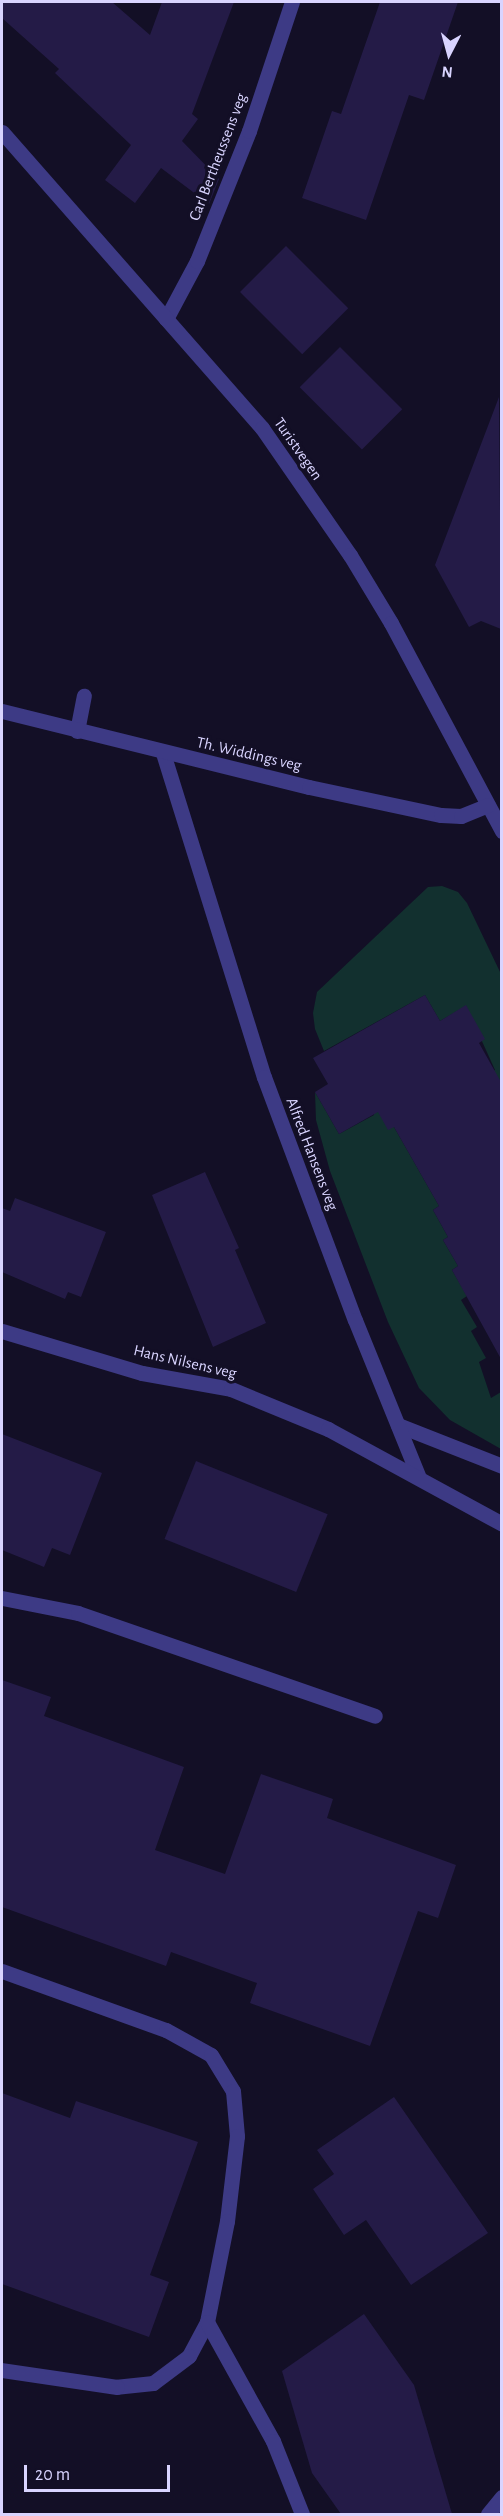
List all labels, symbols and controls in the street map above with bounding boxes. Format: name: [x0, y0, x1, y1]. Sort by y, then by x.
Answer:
north arrow: [419, 24, 479, 84]
text: N: [441, 63, 453, 80]
street label: Carl Bertheussens veg: [185, 91, 251, 223]
street label: Turistvegen: [270, 414, 326, 484]
street label: Th. Widdings veg: [195, 733, 303, 775]
street label: Alfred Hansens veg: [282, 1095, 342, 1213]
street label: Hans Nilsens veg: [132, 1341, 238, 1383]
scale bar: [27, 2453, 172, 2491]
text: 20 m: [35, 2466, 70, 2484]

